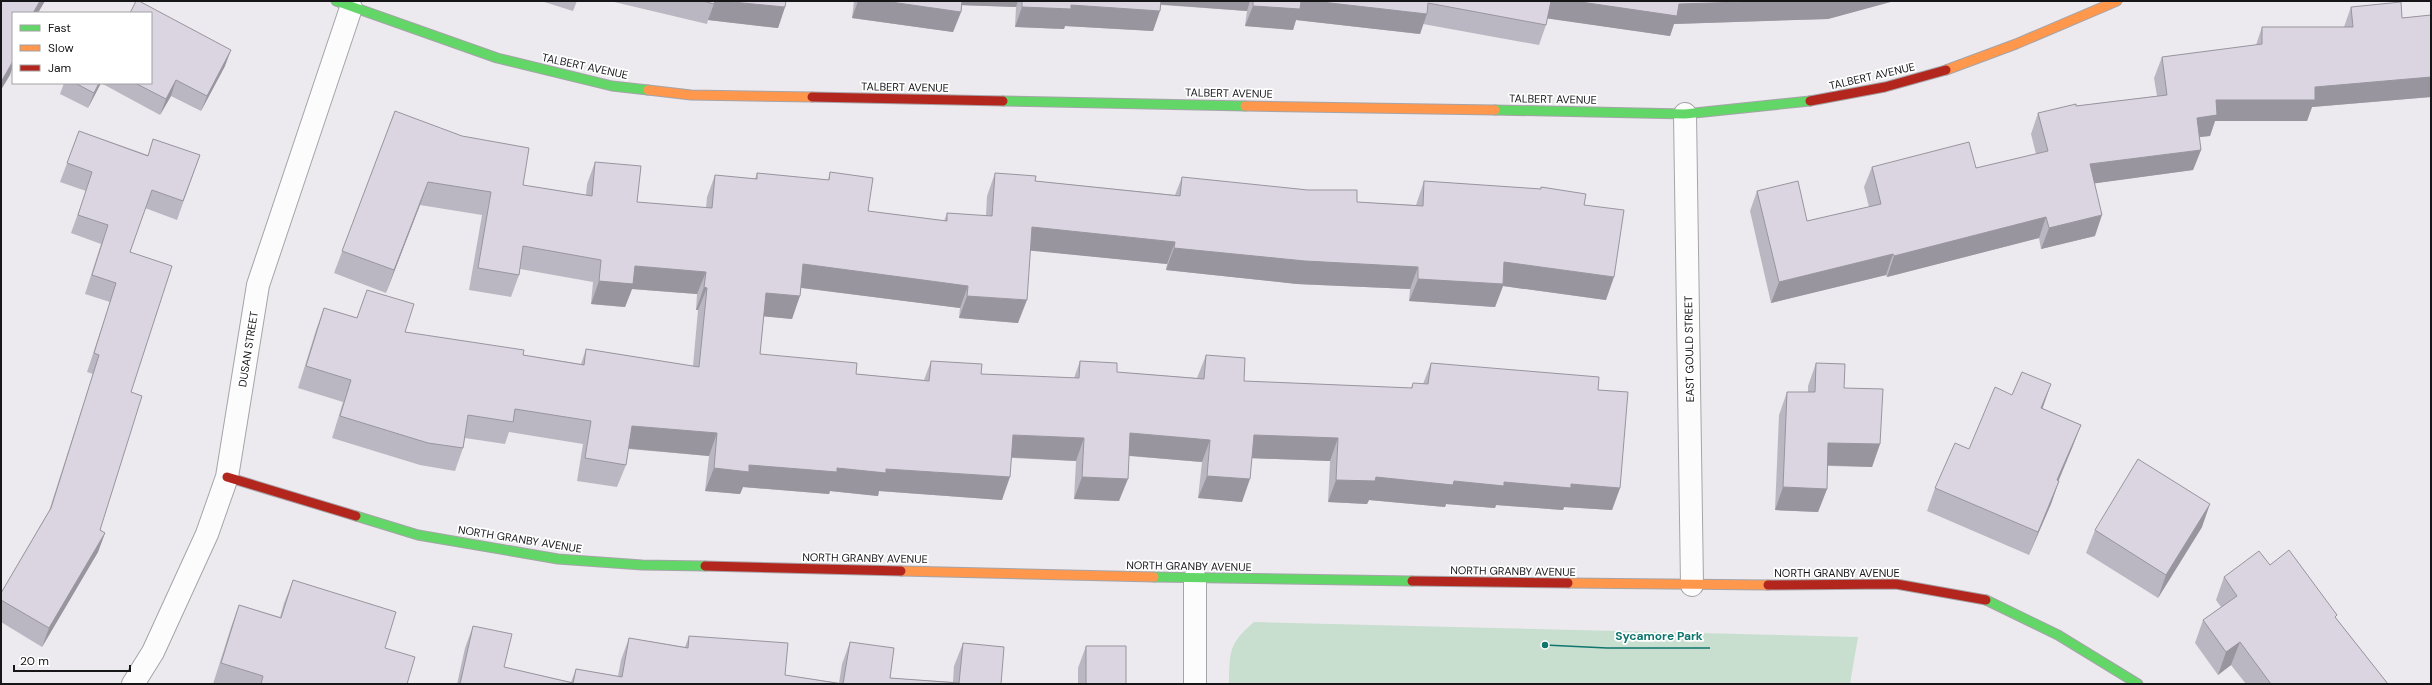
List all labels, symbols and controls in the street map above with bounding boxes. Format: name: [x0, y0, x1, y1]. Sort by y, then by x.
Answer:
legend: [12, 12, 152, 84]
text: Fast: [48, 20, 71, 36]
text: Slow: [48, 40, 74, 56]
street label: TALBERT AVENUE: [541, 50, 629, 82]
street label: TALBERT AVENUE: [1828, 59, 1916, 93]
text: Jam: [48, 60, 71, 76]
street label: TALBERT AVENUE: [861, 79, 949, 95]
street label: TALBERT AVENUE: [1185, 85, 1273, 101]
street label: TALBERT AVENUE: [1509, 91, 1597, 107]
street label: EAST GOULD STREET: [1681, 296, 1697, 402]
street label: DUSAN STREET: [235, 310, 261, 388]
street label: NORTH GRANBY AVENUE: [457, 522, 583, 556]
street label: NORTH GRANBY AVENUE: [802, 550, 928, 566]
street label: NORTH GRANBY AVENUE: [1126, 558, 1252, 574]
street label: NORTH GRANBY AVENUE: [1450, 563, 1576, 579]
street label: NORTH GRANBY AVENUE: [1774, 566, 1900, 580]
callout: Sycamore Park: [1607, 624, 1710, 648]
text: Sycamore Park: [1615, 628, 1703, 644]
scale bar: [14, 647, 130, 673]
text: 20 m: [20, 653, 49, 669]

